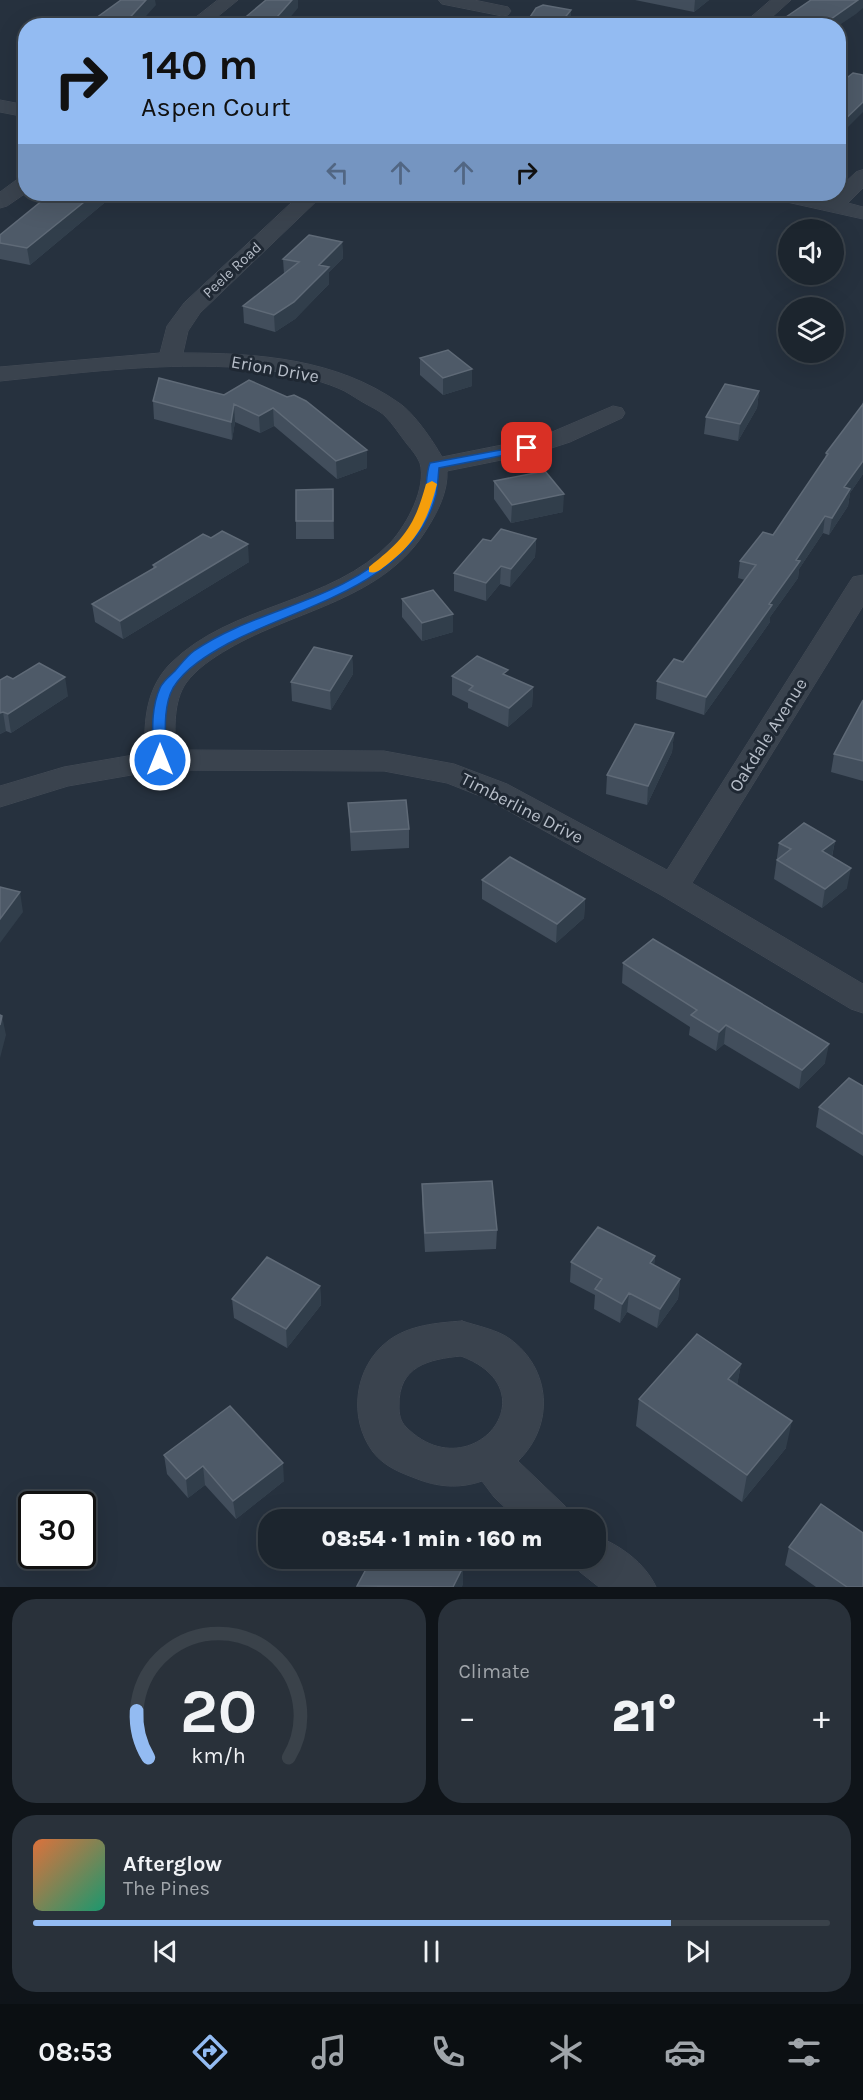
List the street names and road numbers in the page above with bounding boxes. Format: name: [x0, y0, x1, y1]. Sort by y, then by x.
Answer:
street label: Peele Road: [199, 238, 265, 302]
street label: Erion Drive: [229, 350, 321, 388]
street label: Oakdale Avenue: [724, 674, 812, 796]
street label: Timberline Drive: [457, 768, 587, 848]

